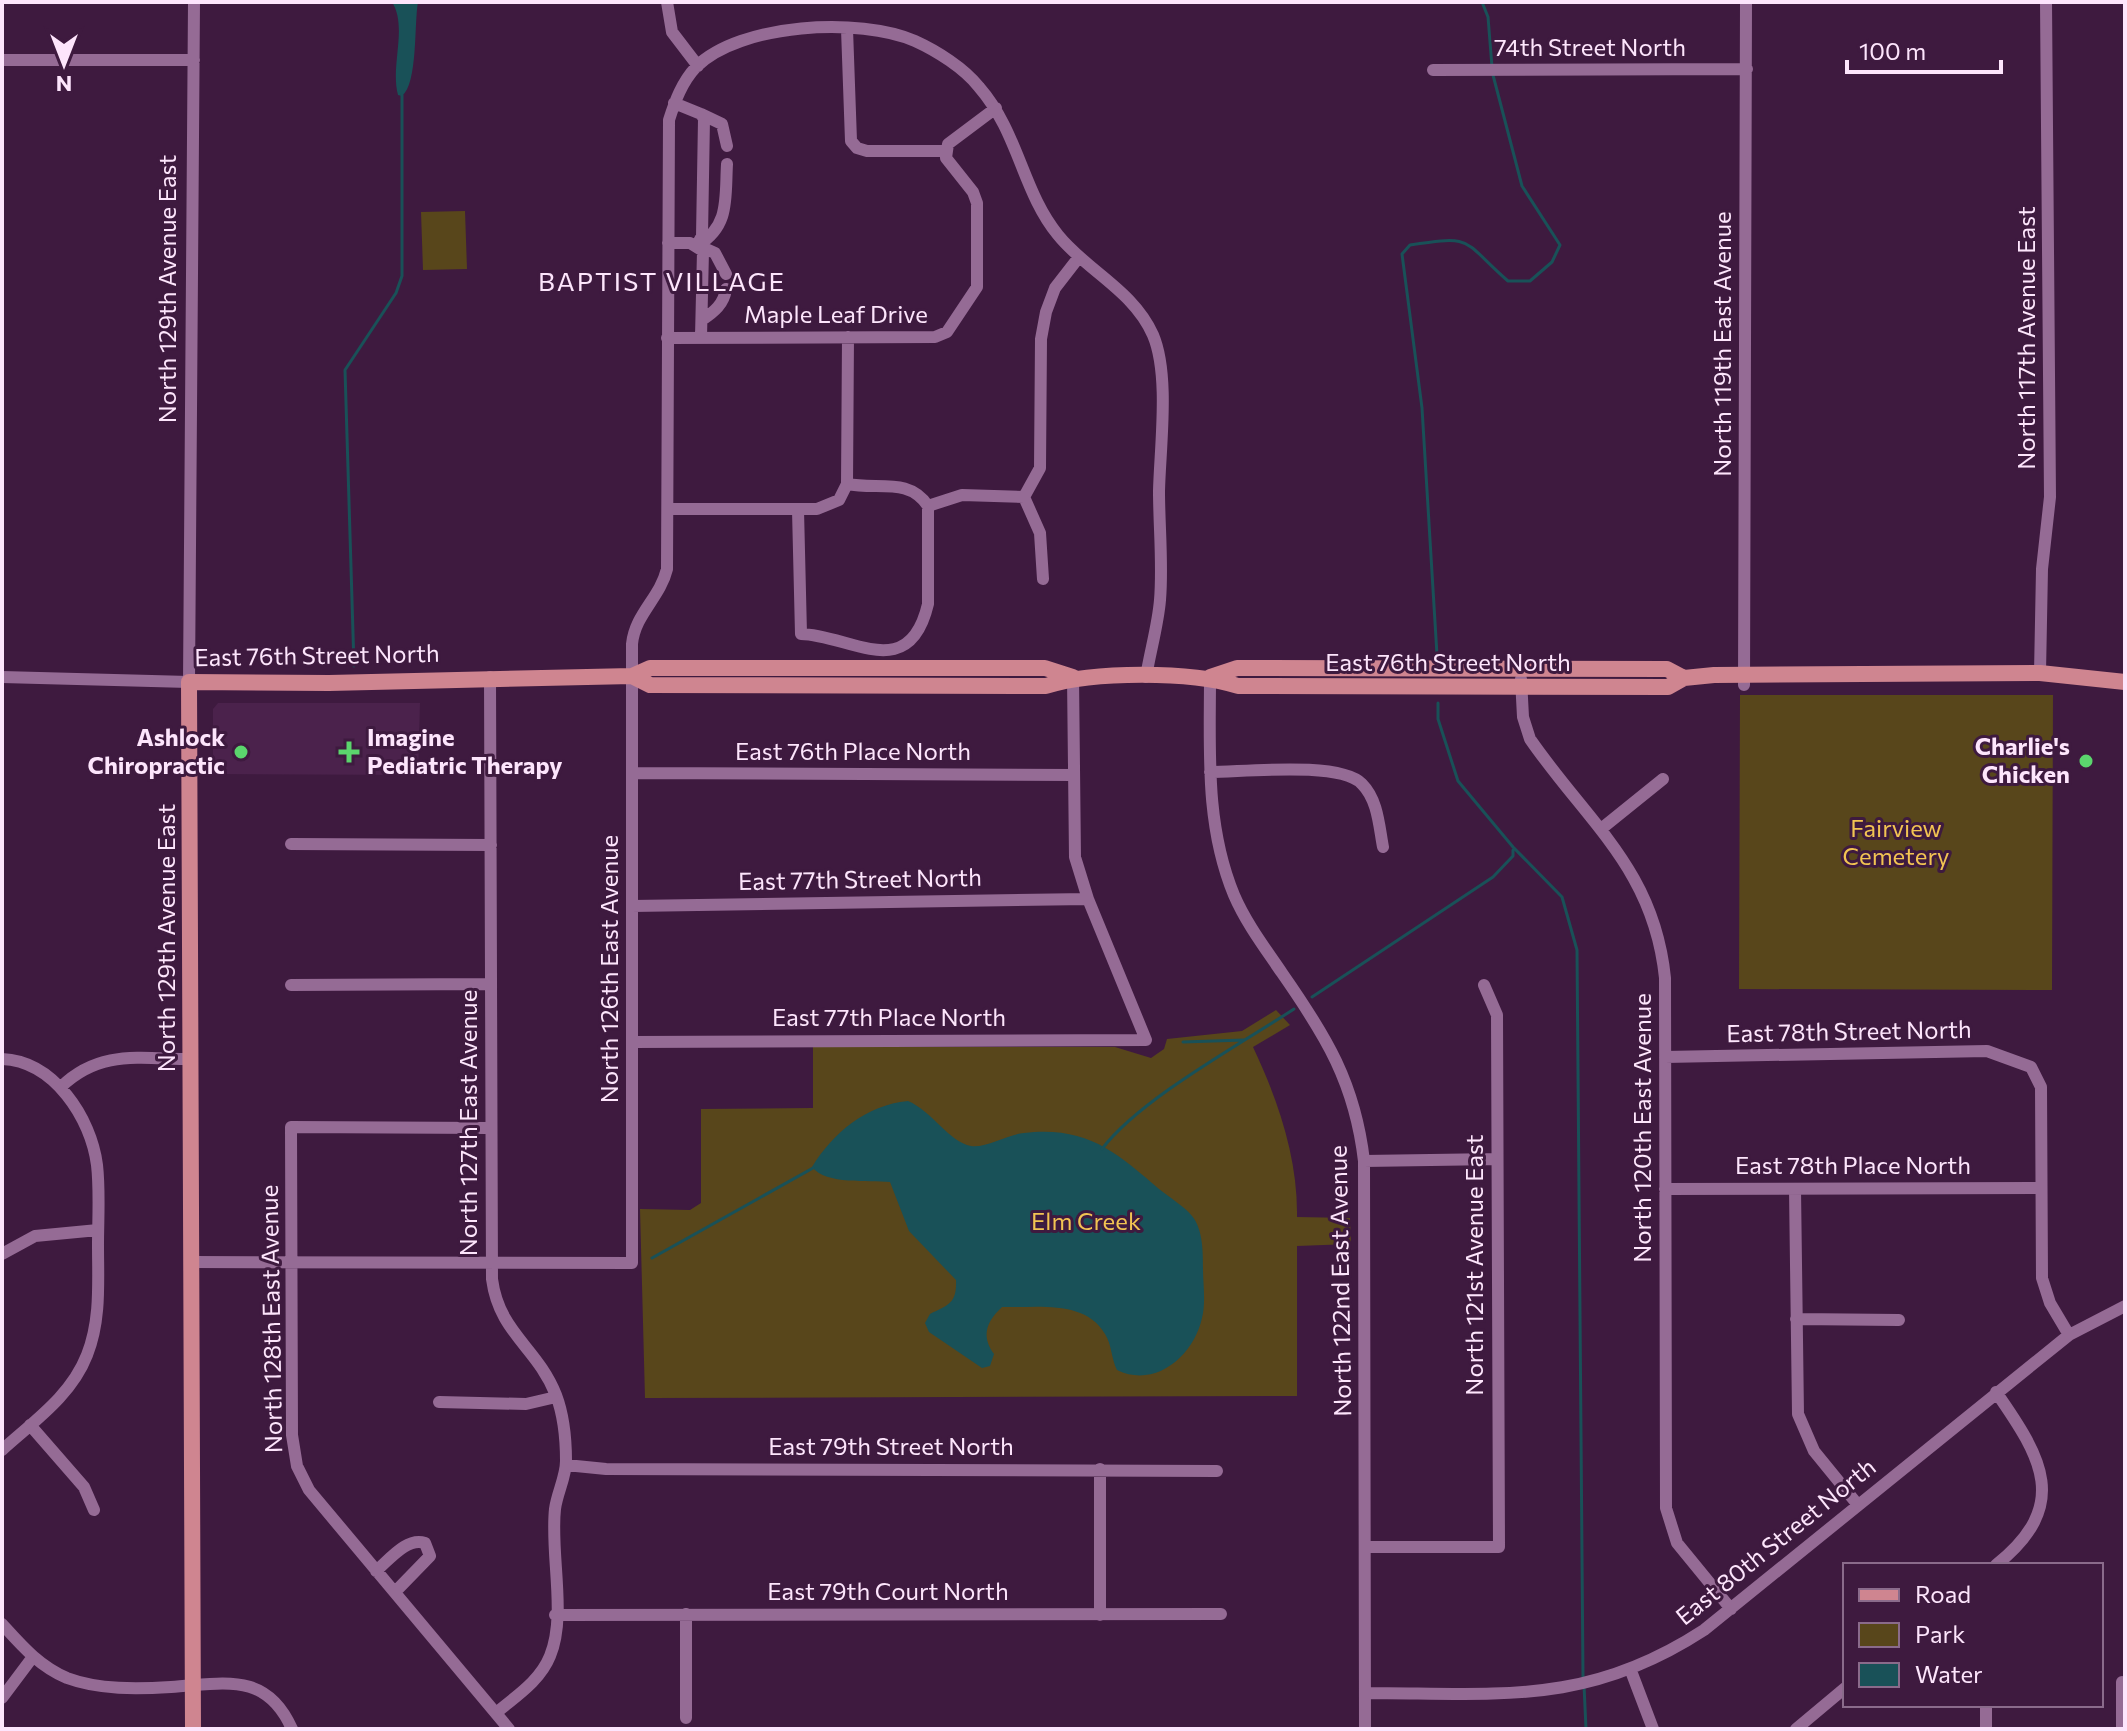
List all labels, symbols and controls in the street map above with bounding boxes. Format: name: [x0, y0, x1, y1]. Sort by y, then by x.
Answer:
north arrow: [24, 24, 104, 104]
scale bar: [1847, 24, 2001, 74]
street label: 74th Street North: [1494, 32, 1686, 61]
text: 100 m: [1859, 36, 1926, 65]
text: N: [56, 71, 72, 98]
street label: North 129th Avenue East: [152, 155, 181, 423]
street label: North 117th Avenue East: [2011, 206, 2040, 470]
street label: North 119th East Avenue: [1707, 211, 1736, 477]
district label: BAPTIST VILLAGE: [538, 265, 786, 296]
street label: Maple Leaf Drive: [744, 299, 928, 328]
street label: East 76th Street North: [194, 638, 440, 671]
street label: East 76th Street North: [1325, 647, 1571, 676]
place label: Ashlock Chiropractic: [88, 722, 225, 779]
place label: Imagine Pediatric Therapy: [367, 722, 563, 779]
place label: Charlie's Chicken: [1975, 731, 2070, 788]
street label: East 76th Place North: [735, 736, 971, 765]
marker: Imagine Pediatric Therapy: [338, 741, 360, 763]
marker: Ashlock Chiropractic: [232, 743, 250, 761]
marker: Charlie's Chicken: [2077, 752, 2095, 770]
street label: North 129th Avenue East: [151, 804, 180, 1072]
park label: Fairview Cemetery: [1843, 813, 1949, 870]
street label: North 126th East Avenue: [594, 835, 623, 1103]
street label: East 77th Street North: [738, 862, 982, 895]
street label: North 127th East Avenue: [453, 990, 482, 1256]
street label: North 120th East Avenue: [1627, 993, 1656, 1263]
street label: East 77th Place North: [772, 1002, 1006, 1031]
street label: East 78th Street North: [1726, 1014, 1972, 1047]
street label: North 121st Avenue East: [1459, 1134, 1488, 1396]
street label: North 122nd East Avenue: [1323, 1145, 1356, 1417]
street label: East 78th Place North: [1735, 1150, 1971, 1179]
street label: North 128th East Avenue: [254, 1185, 287, 1454]
park label: Elm Creek: [1031, 1206, 1141, 1235]
street label: East 79th Street North: [768, 1431, 1014, 1460]
street label: East 80th Street North: [1669, 1451, 1881, 1630]
legend: [1843, 1563, 2103, 1707]
street label: East 79th Court North: [767, 1576, 1009, 1605]
text: Road: [1915, 1579, 1971, 1608]
text: Park: [1915, 1619, 1965, 1648]
text: Water: [1915, 1659, 1983, 1688]

